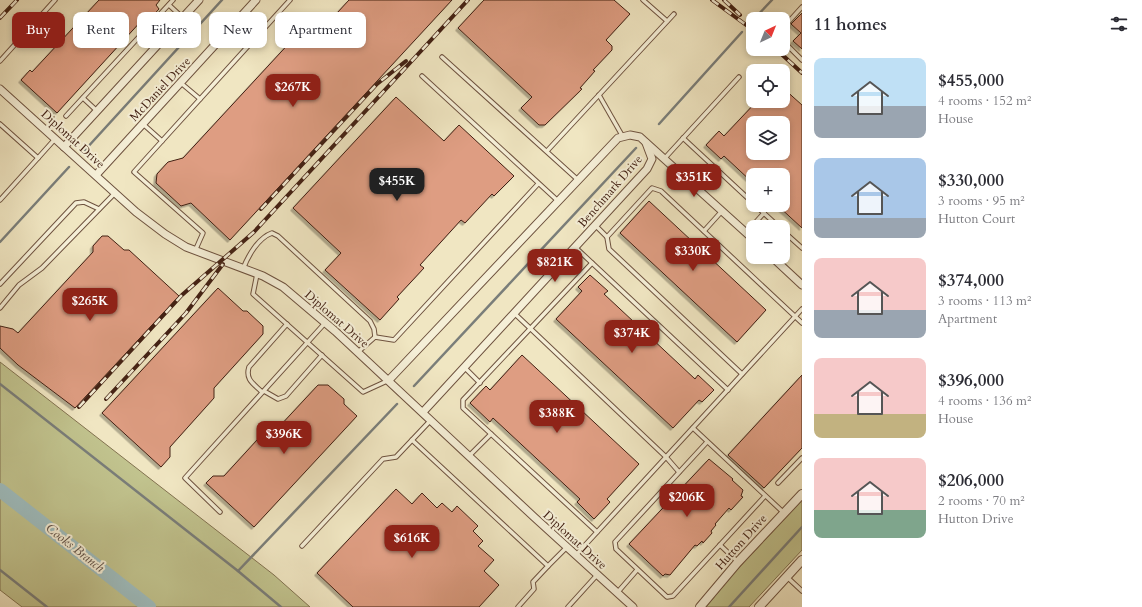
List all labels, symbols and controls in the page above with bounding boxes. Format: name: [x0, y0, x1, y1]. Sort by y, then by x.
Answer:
chip: Buy: [12, 12, 65, 48]
chip: Rent: [73, 12, 129, 48]
chip: Filters: [137, 12, 201, 48]
chip: New: [209, 12, 267, 48]
chip: Apartment: [275, 12, 366, 48]
north arrow: [746, 12, 790, 56]
map controls: [746, 12, 790, 264]
text: 11 homes: [814, 13, 887, 36]
icon: filters: [1108, 13, 1130, 35]
street label: McDaniel Drive: [126, 53, 194, 125]
button: locate: [746, 64, 790, 108]
text: $455,000: [938, 69, 1004, 92]
pin: $267K: [265, 74, 321, 108]
icon: home: [846, 74, 894, 122]
text: $267K: [274, 78, 312, 96]
text: 4 rooms · 152 m²: [938, 92, 1031, 110]
street label: Diplomat Drive: [38, 106, 108, 172]
text: House: [938, 110, 973, 128]
button: layers: [746, 116, 790, 160]
street label: Benchmark Drive: [574, 151, 646, 231]
pin: $351K: [666, 164, 722, 198]
pin: $455K: [369, 168, 425, 202]
text: $351K: [675, 168, 713, 186]
button: +: [746, 168, 790, 212]
text: $330,000: [938, 169, 1004, 192]
text: $455K: [378, 172, 416, 190]
icon: home: [846, 174, 894, 222]
text: 3 rooms · 95 m²: [938, 192, 1025, 210]
text: Hutton Court: [938, 210, 1015, 228]
button: −: [746, 220, 790, 264]
pin: $330K: [665, 238, 721, 272]
text: $330K: [674, 242, 712, 260]
pin: $821K: [527, 249, 583, 283]
text: $821K: [536, 253, 574, 271]
text: $374,000: [938, 269, 1004, 292]
icon: home: [846, 274, 894, 322]
street label: Diplomat Drive: [301, 287, 373, 351]
pin: $265K: [62, 288, 118, 322]
text: $265K: [71, 292, 109, 310]
text: 3 rooms · 113 m²: [938, 292, 1031, 310]
text: Apartment: [938, 310, 997, 328]
pin: $374K: [604, 320, 660, 354]
text: $374K: [613, 324, 651, 342]
text: $396,000: [938, 369, 1004, 392]
icon: home: [846, 374, 894, 422]
text: 4 rooms · 136 m²: [938, 392, 1031, 410]
pin: $388K: [529, 400, 585, 434]
text: $388K: [538, 404, 576, 422]
text: House: [938, 410, 973, 428]
pin: $396K: [256, 421, 312, 455]
text: $396K: [265, 425, 303, 443]
text: $206,000: [938, 469, 1004, 492]
icon: home: [846, 474, 894, 522]
pin: $206K: [659, 484, 715, 518]
text: $206K: [668, 488, 706, 506]
text: 2 rooms · 70 m²: [938, 492, 1025, 510]
street label: Diplomat Drive: [540, 507, 610, 573]
text: Hutton Drive: [938, 510, 1014, 528]
street label: Hutton Drive: [712, 511, 770, 573]
water label: Cooks Branch: [42, 519, 109, 577]
pin: $616K: [384, 525, 440, 559]
text: $616K: [393, 529, 431, 547]

